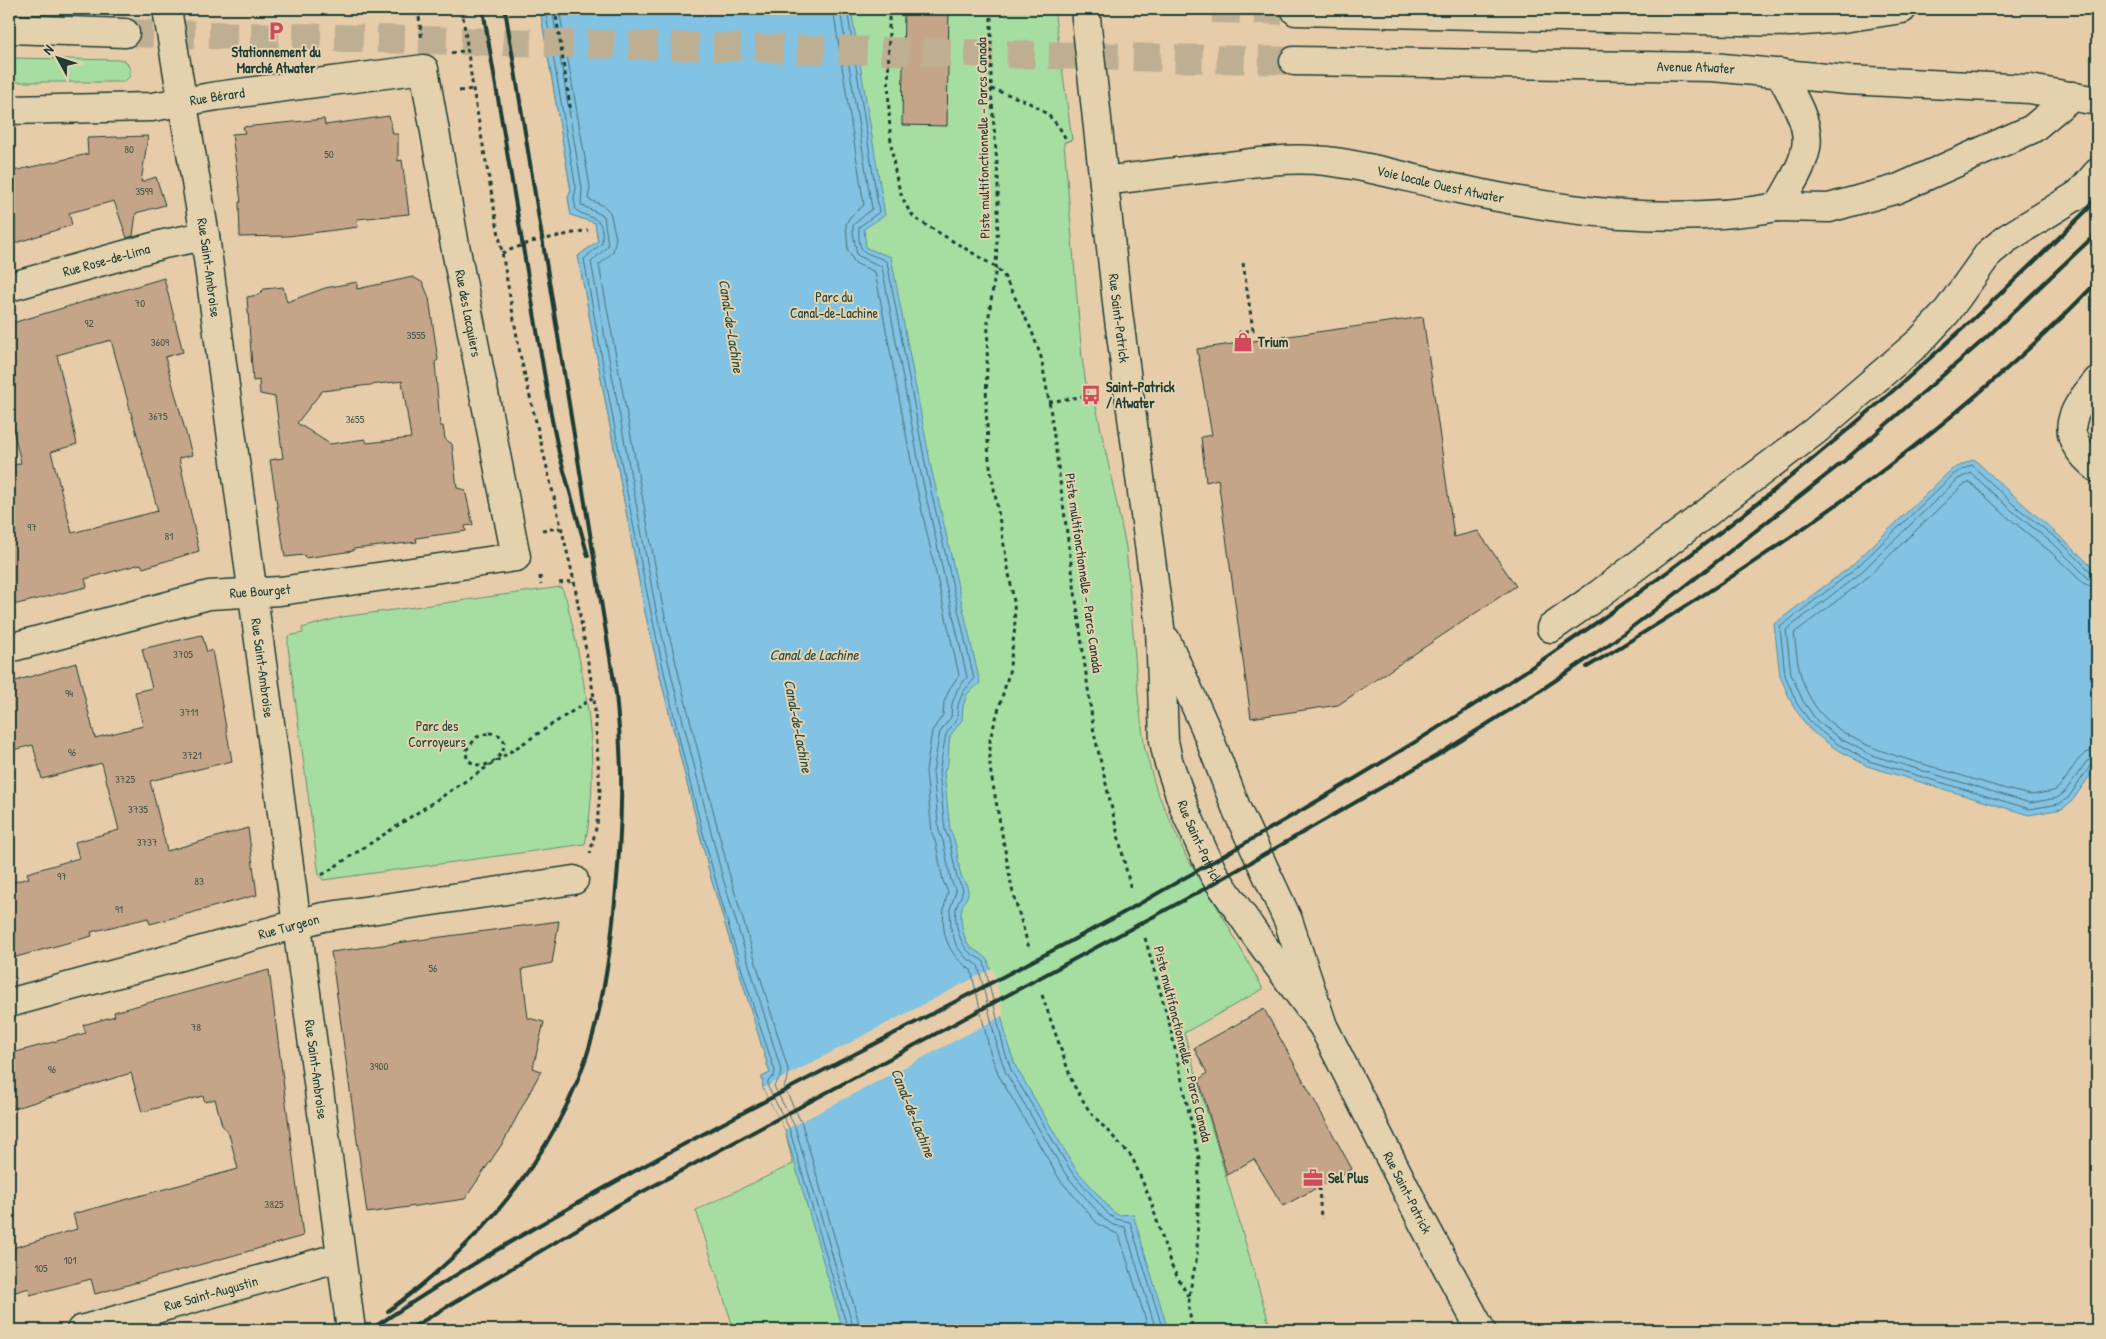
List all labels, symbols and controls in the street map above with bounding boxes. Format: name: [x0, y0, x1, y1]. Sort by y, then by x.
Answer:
parking icon: Stationnement du Marché Atwater: [265, 20, 287, 42]
north arrow: [32, 32, 82, 82]
street label: Piste multifonctionnelle - Parcs Canada: [971, 37, 994, 239]
text: N: [38, 40, 58, 58]
place label: Stationnement du Marché Atwater: [231, 42, 321, 77]
street label: Avenue Atwater: [1657, 56, 1737, 78]
street label: Rue Bérard: [188, 82, 246, 109]
house number: 80: [124, 142, 134, 156]
house number: 50: [324, 147, 334, 161]
street label: Voie locale Ouest Atwater: [1375, 160, 1506, 207]
house number: 3599: [135, 184, 153, 198]
street label: Rue Saint-Ambroise: [193, 216, 226, 319]
street label: Rue Rose-de-Lima: [61, 238, 152, 281]
street label: Rue des Lacquiers: [451, 268, 487, 358]
street label: Rue Saint-Patrick: [1105, 273, 1135, 364]
water label: Canal-de-Lachine: [714, 278, 749, 375]
park label: Parc du Canal-de-Lachine: [790, 287, 878, 322]
house number: 70: [135, 296, 145, 310]
house number: 92: [84, 316, 94, 330]
house number: 3555: [407, 328, 426, 342]
shop icon: Trium: [1232, 331, 1254, 353]
place label: Trium: [1257, 332, 1289, 351]
house number: 3609: [151, 335, 169, 349]
place label: Saint-Patrick / Atwater: [1106, 377, 1175, 412]
bus stop icon: Saint-Patrick / Atwater: [1080, 384, 1102, 406]
house number: 3675: [148, 409, 168, 423]
house number: 3655: [346, 412, 365, 426]
street label: Piste multifonctionnelle - Parcs Canada: [1061, 472, 1108, 674]
house number: 97: [27, 520, 37, 534]
house number: 81: [165, 529, 173, 543]
street label: Rue Bourget: [229, 579, 291, 603]
street label: Rue Saint-Ambroise: [247, 617, 279, 719]
water label: Canal de Lachine: [769, 644, 860, 665]
house number: 3705: [173, 647, 193, 661]
water label: Canal-de-Lachine: [779, 678, 818, 775]
house number: 94: [65, 686, 73, 700]
house number: 3711: [180, 705, 198, 719]
park label: Parc des Corroyeurs: [408, 716, 466, 752]
house number: 96: [68, 745, 77, 759]
house number: 3721: [182, 748, 202, 762]
house number: 3725: [115, 772, 135, 786]
street label: Rue Saint-Patrick: [1173, 798, 1228, 887]
house number: 3735: [128, 802, 148, 816]
house number: 3737: [137, 835, 157, 849]
house number: 97: [57, 869, 67, 883]
house number: 83: [194, 874, 204, 888]
house number: 91: [115, 902, 123, 916]
street label: Rue Turgeon: [256, 909, 321, 943]
street label: Piste multifonctionnelle - Parcs Canada: [1150, 944, 1217, 1144]
house number: 56: [428, 961, 438, 975]
street label: Rue Saint-Ambroise: [301, 1019, 333, 1121]
house number: 78: [191, 1020, 201, 1034]
house number: 3900: [370, 1059, 388, 1073]
house number: 96: [48, 1062, 57, 1076]
water label: Canal-de-Lachine: [886, 1065, 941, 1161]
street label: Rue Saint-Patrick: [1379, 1148, 1437, 1237]
office icon: Sel Plus: [1302, 1167, 1324, 1189]
place label: Sel Plus: [1328, 1168, 1369, 1187]
house number: 3825: [264, 1197, 284, 1211]
house number: 101: [64, 1253, 76, 1267]
house number: 105: [34, 1261, 48, 1275]
street label: Rue Saint-Augustin: [162, 1271, 260, 1315]

